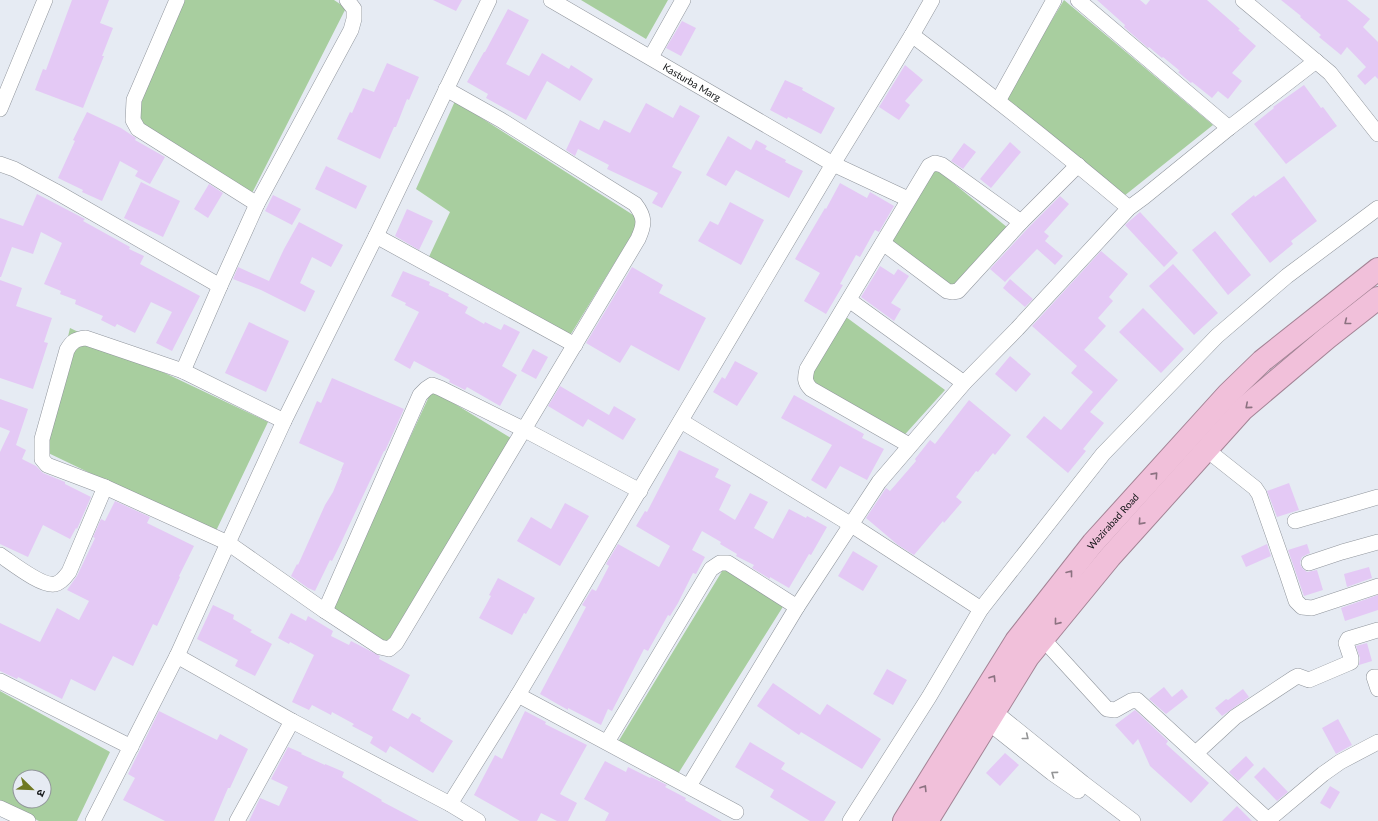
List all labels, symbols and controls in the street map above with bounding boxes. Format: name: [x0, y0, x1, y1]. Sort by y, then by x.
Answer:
street label: Kasturba Marg: [661, 60, 723, 103]
one-way arrow: [1345, 317, 1352, 324]
one-way arrow: [1245, 401, 1252, 408]
one-way arrow: [1150, 472, 1158, 480]
street label: Wazirabad Road: [1084, 491, 1141, 552]
one-way arrow: [1139, 518, 1146, 525]
one-way arrow: [1065, 570, 1072, 577]
one-way arrow: [1055, 617, 1062, 624]
one-way arrow: [988, 675, 996, 682]
one-way arrow: [1021, 732, 1028, 739]
north arrow: [12, 769, 52, 809]
one-way arrow: [1051, 772, 1058, 779]
one-way arrow: [919, 785, 927, 792]
text: उ: [34, 788, 49, 799]

